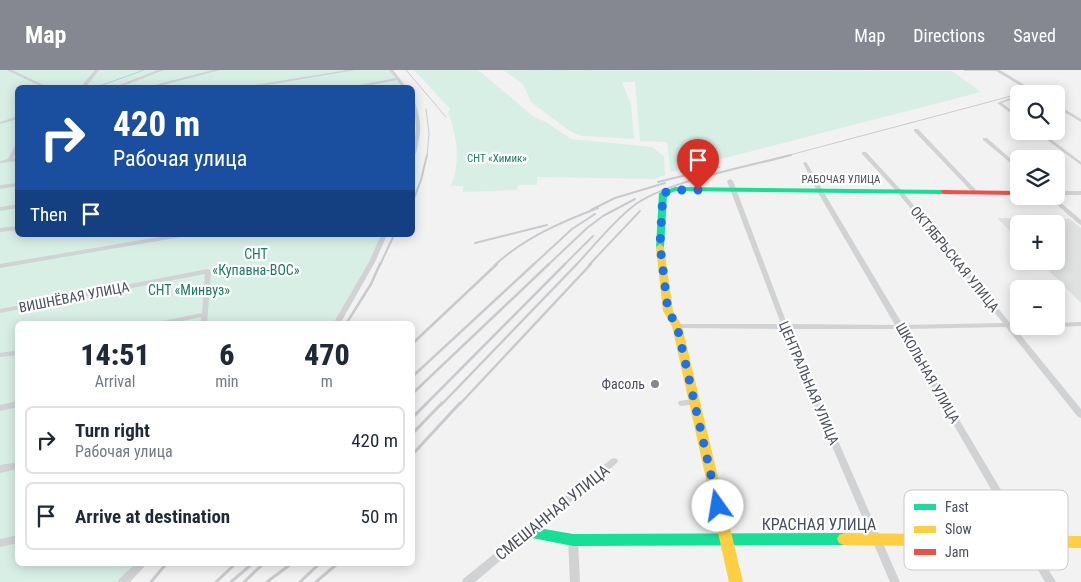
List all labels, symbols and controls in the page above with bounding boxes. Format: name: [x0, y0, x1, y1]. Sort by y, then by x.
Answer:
text: Map: [25, 21, 66, 49]
text: Map: [854, 25, 885, 46]
text: Directions: [913, 25, 985, 46]
text: Saved: [1013, 25, 1056, 46]
map controls: [1010, 85, 1065, 335]
button: search: [1010, 85, 1065, 140]
text: 420 m: [113, 104, 200, 145]
icon: right: [30, 105, 95, 170]
pin: [677, 139, 719, 190]
text: Рабочая улица: [113, 146, 247, 171]
icon: arrive: [684, 146, 712, 174]
button: layers: [1010, 150, 1065, 205]
park label: СНТ «Химик»: [467, 152, 527, 165]
street label: РАБОЧАЯ УЛИЦА: [802, 173, 881, 186]
icon: arrive: [77, 200, 105, 228]
text: Then: [30, 203, 67, 226]
street label: ОКТЯБРЬСКАЯ УЛИЦА: [907, 203, 1003, 315]
button: +: [1010, 215, 1065, 270]
park label: СНТ «Купавна-ВОС»: [212, 246, 300, 278]
street label: ВИШНЁВАЯ УЛИЦА: [18, 278, 130, 316]
button: −: [1010, 280, 1065, 335]
park label: СНТ «Минвуз»: [148, 282, 230, 298]
street label: ЦЕНТРАЛЬНАЯ УЛИЦА: [776, 319, 842, 447]
street label: ШКОЛЬНАЯ УЛИЦА: [893, 320, 963, 426]
text: 14:51: [80, 337, 150, 372]
text: 6: [219, 337, 234, 372]
text: 470: [304, 337, 350, 372]
text: Arrival: [95, 372, 135, 391]
text: min: [215, 372, 239, 391]
text: m: [321, 372, 333, 391]
place label: Фасоль: [602, 376, 645, 392]
marker: Фасоль: [649, 378, 661, 390]
text: Turn right: [75, 419, 150, 442]
icon: right: [32, 426, 60, 454]
text: 420 m: [351, 429, 398, 452]
text: Рабочая улица: [75, 442, 173, 461]
street label: СМЕШАННАЯ УЛИЦА: [492, 461, 613, 564]
position arrow: [691, 479, 743, 531]
legend: [904, 490, 1068, 570]
text: Fast: [945, 499, 969, 515]
icon: arrive: [32, 502, 60, 530]
text: Arrive at destination: [75, 505, 230, 528]
text: 50 m: [361, 505, 398, 528]
street label: КРАСНАЯ УЛИЦА: [762, 515, 876, 534]
text: Slow: [945, 521, 972, 537]
text: Jam: [945, 544, 969, 560]

